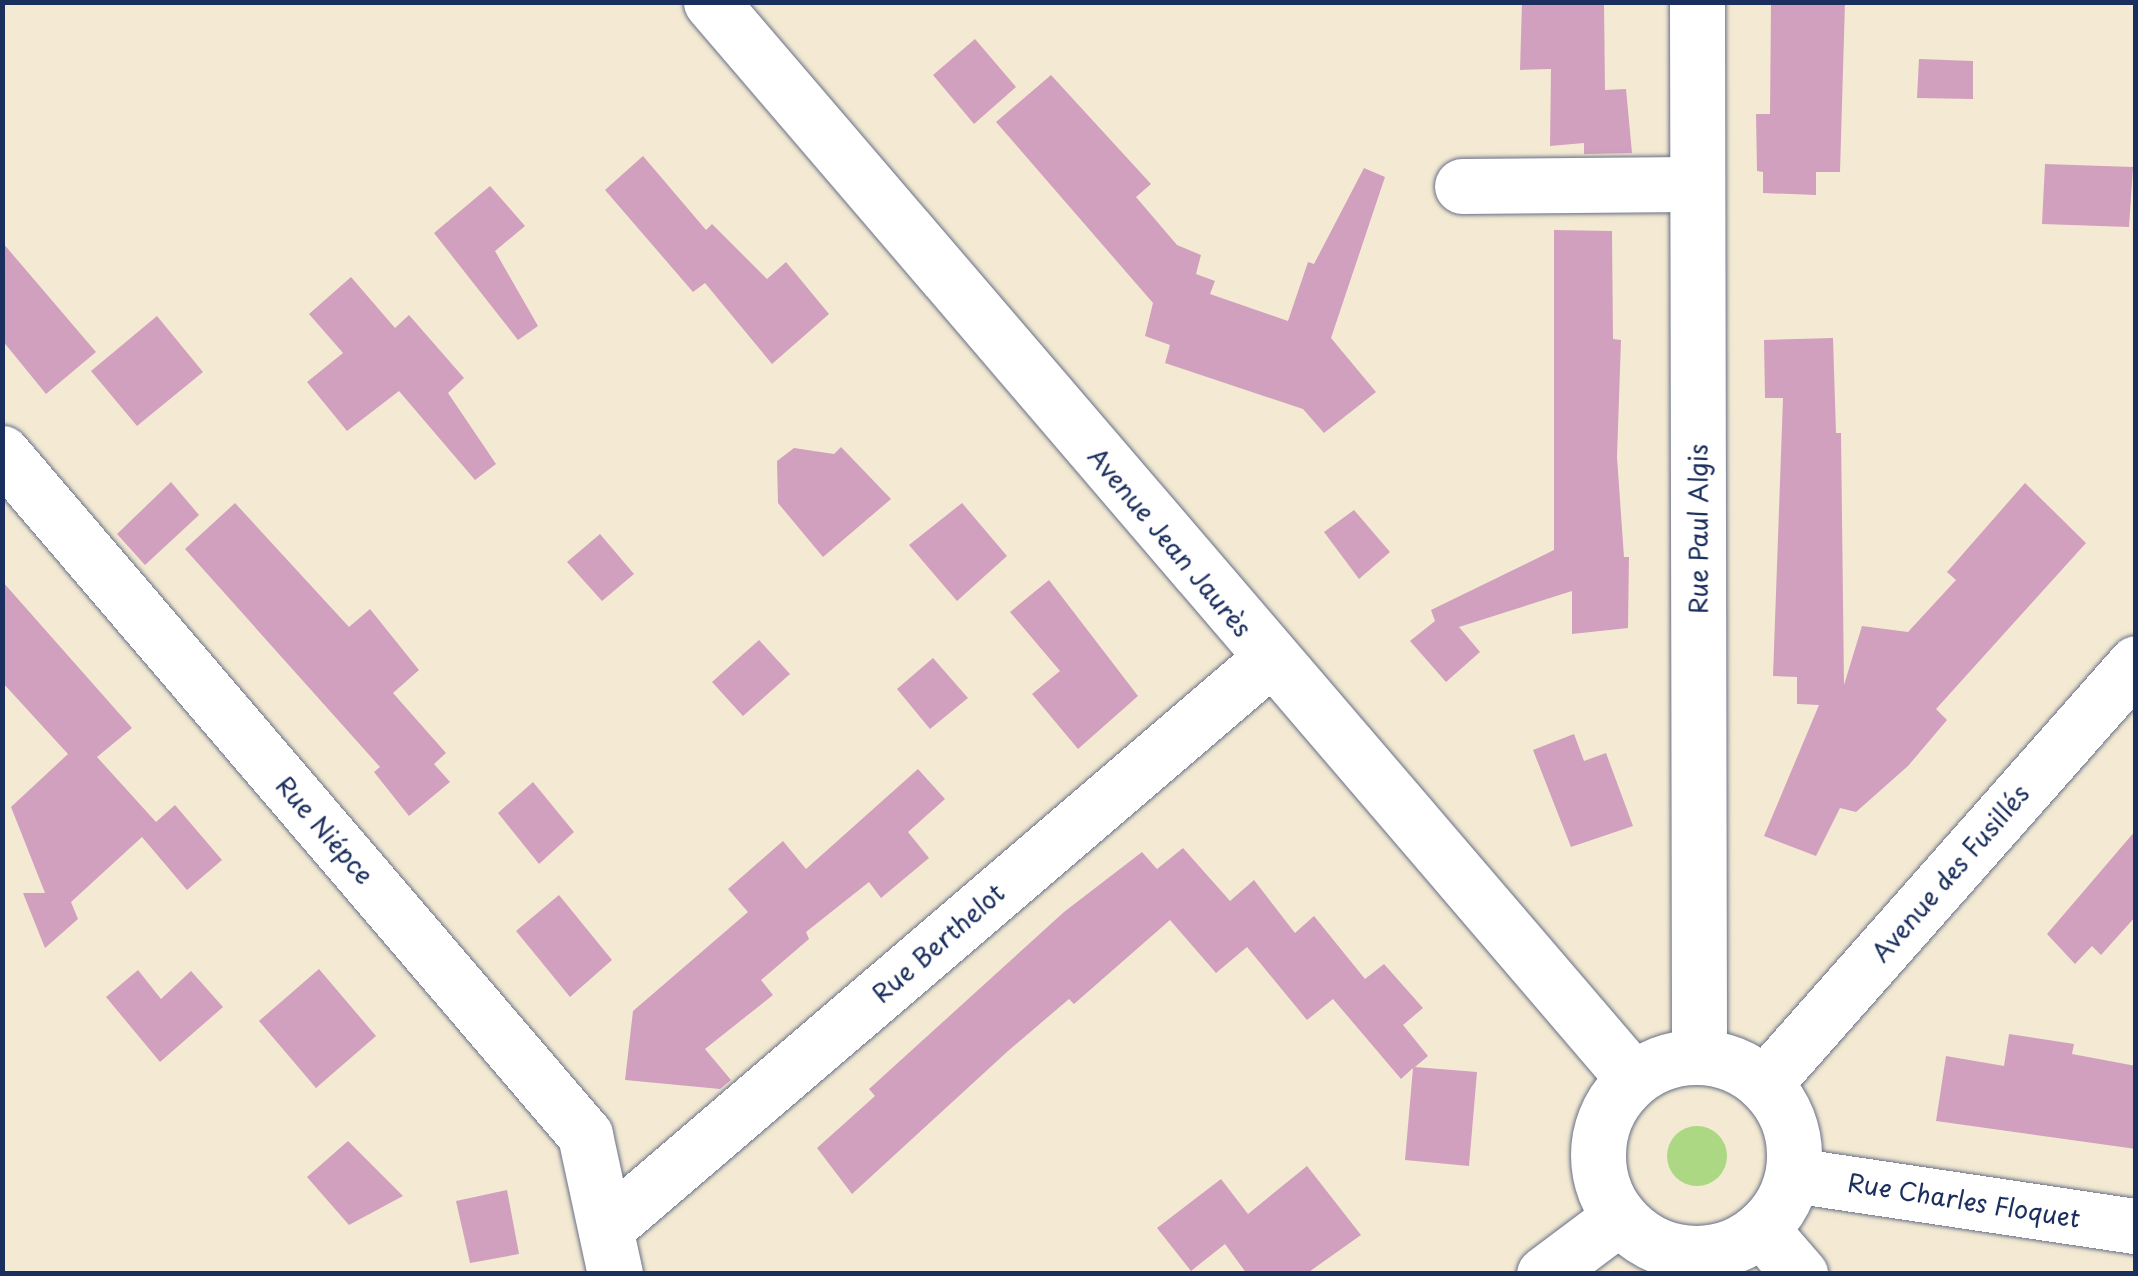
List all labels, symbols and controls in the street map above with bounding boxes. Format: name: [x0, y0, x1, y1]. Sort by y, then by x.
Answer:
street label: Avenue Jean Jaurès: [1082, 441, 1258, 643]
street label: Rue Paul Algis: [1683, 443, 1713, 615]
street label: Rue Niépce: [269, 769, 381, 891]
street label: Avenue des Fusillés: [1864, 777, 2036, 969]
street label: Rue Berthelot: [865, 877, 1011, 1009]
street label: Rue Charles Floquet: [1843, 1166, 2085, 1234]

